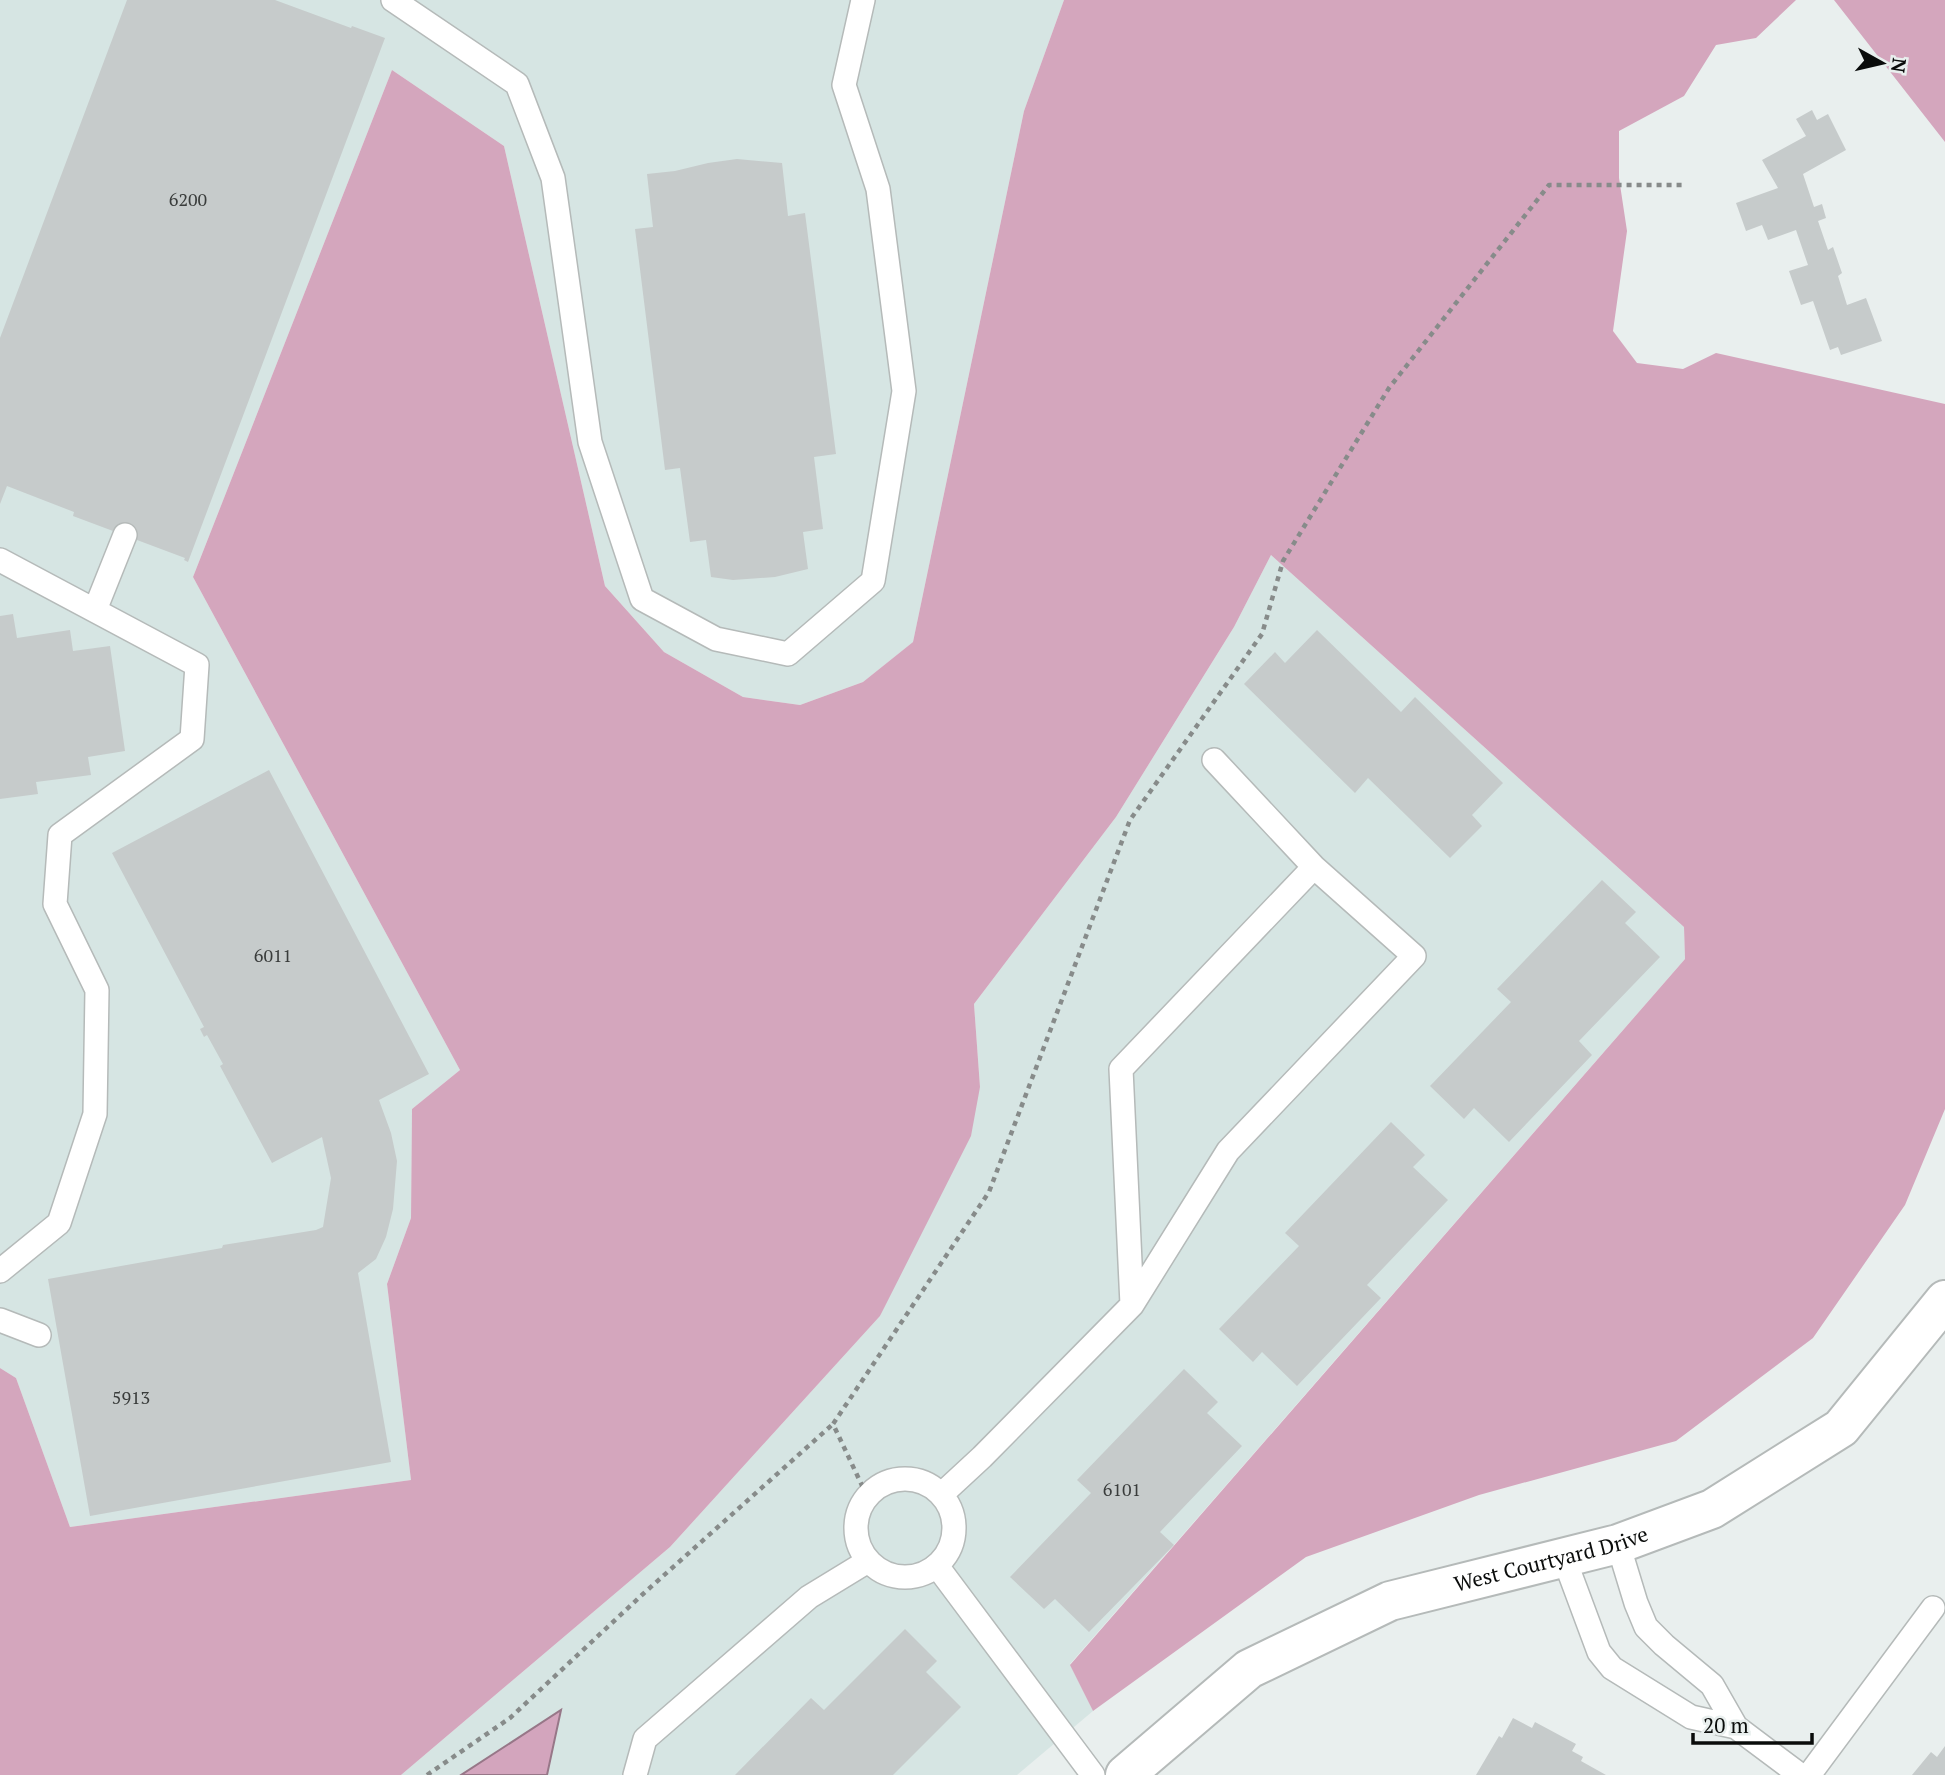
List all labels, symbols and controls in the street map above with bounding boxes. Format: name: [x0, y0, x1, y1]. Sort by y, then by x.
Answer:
north arrow: [1847, 28, 1917, 98]
text: N: [1886, 57, 1913, 75]
house number: 6200: [169, 187, 207, 211]
house number: 6011: [254, 943, 292, 967]
house number: 5913: [112, 1385, 150, 1409]
house number: 6101: [1103, 1477, 1141, 1501]
street label: West Courtyard Drive: [1451, 1519, 1652, 1597]
scale bar: [1693, 1702, 1812, 1746]
text: 20 m: [1703, 1711, 1749, 1739]

